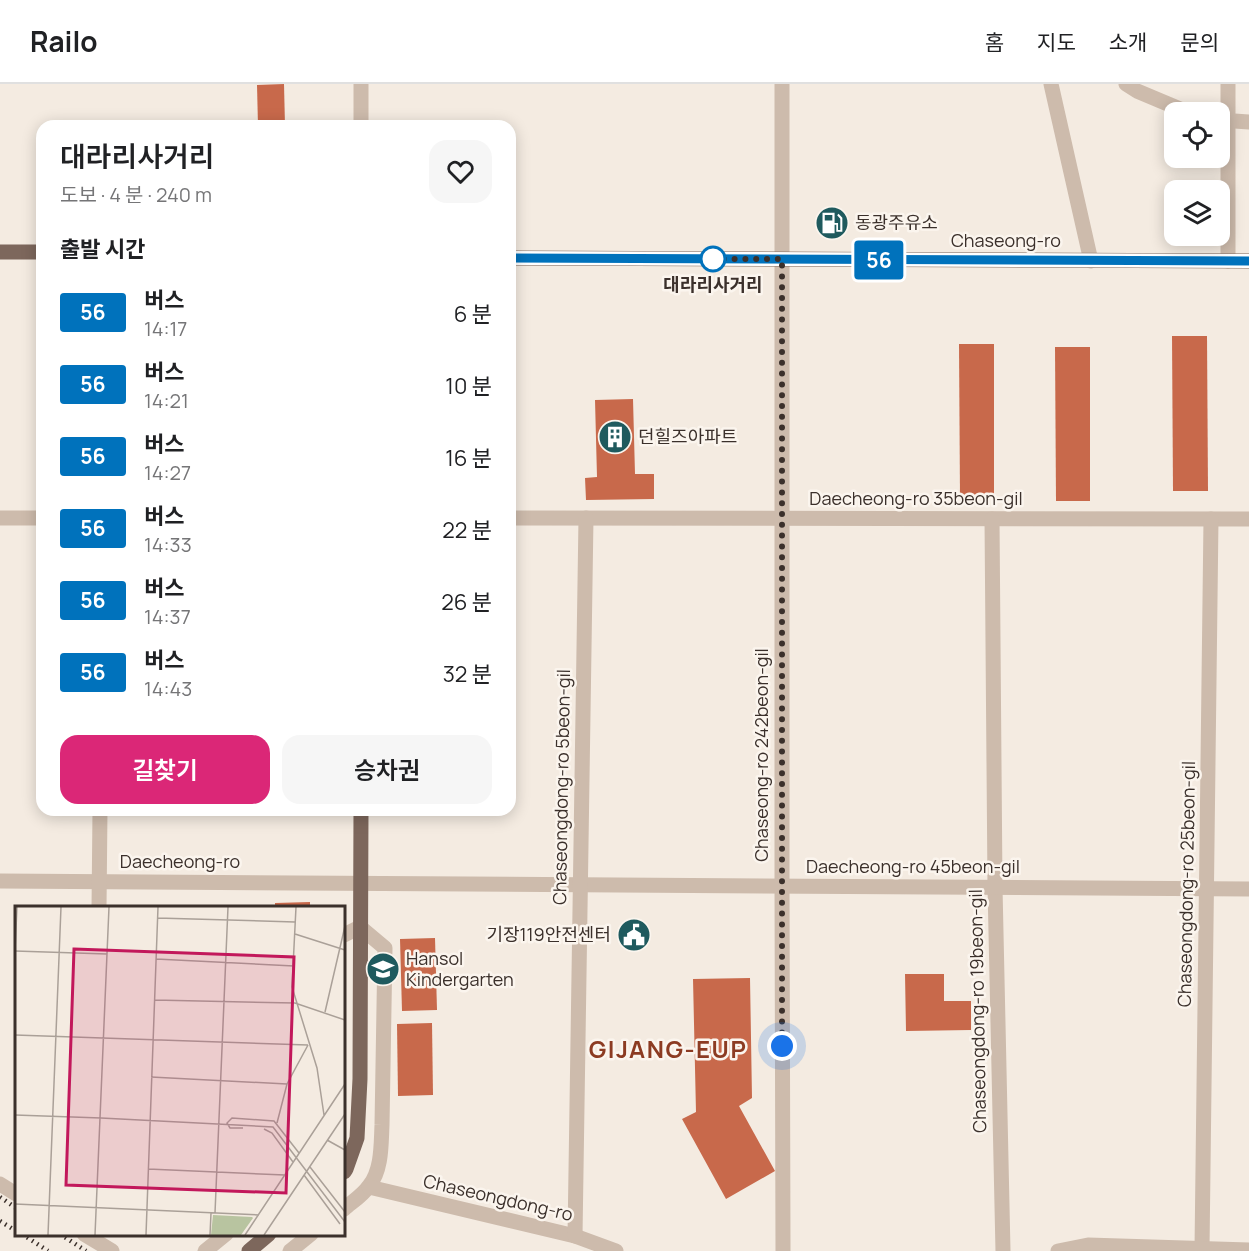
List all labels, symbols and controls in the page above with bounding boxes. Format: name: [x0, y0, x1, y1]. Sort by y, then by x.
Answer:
text: Railo: [30, 22, 98, 60]
text: 홈: [985, 28, 1004, 56]
text: 지도: [1037, 28, 1076, 56]
text: 소개: [1109, 28, 1147, 56]
text: 문의: [1180, 28, 1219, 56]
map controls: [1164, 102, 1230, 246]
button: locate: [1164, 102, 1230, 168]
text: 대라리사거리: [60, 137, 215, 175]
button: heart: [429, 140, 492, 203]
button: layers: [1164, 180, 1230, 246]
text: 도보 · 4 분 · 240 m: [60, 181, 212, 208]
fuel station icon: 동광주유소: [814, 205, 850, 241]
place label: 동광주유소: [855, 210, 938, 234]
street label: Chaseong-ro: [951, 228, 1061, 252]
text: 출발 시간: [60, 234, 145, 264]
line badge: 56: [852, 240, 906, 279]
marker: 대라리사거리: [700, 246, 726, 272]
text: 56: [866, 246, 892, 274]
place label: 대라리사거리: [663, 272, 763, 296]
text: 버스: [144, 285, 184, 315]
text: 56: [80, 298, 106, 326]
text: 6 분: [454, 299, 492, 329]
text: 14:17: [144, 315, 187, 342]
text: 버스: [144, 357, 184, 387]
text: 56: [80, 370, 106, 398]
text: 10 분: [445, 371, 492, 401]
text: 14:21: [144, 387, 189, 414]
building icon: 던힐즈아파트: [597, 419, 633, 455]
place label: 던힐즈아파트: [638, 424, 737, 448]
text: 버스: [144, 429, 184, 459]
text: 56: [80, 442, 106, 470]
text: 16 분: [445, 443, 492, 473]
text: 14:27: [144, 459, 191, 486]
street label: Daecheong-ro 35beon-gil: [809, 486, 1023, 510]
text: 버스: [144, 501, 184, 531]
text: 56: [80, 514, 106, 542]
text: 22 분: [442, 515, 492, 545]
text: 14:33: [144, 531, 192, 558]
text: 버스: [144, 573, 184, 603]
text: 56: [80, 586, 106, 614]
text: 26 분: [441, 587, 492, 617]
text: 14:37: [144, 603, 191, 630]
text: 버스: [144, 645, 184, 675]
street label: Chaseong-ro 242beon-gil: [749, 648, 773, 862]
text: 56: [80, 658, 106, 686]
text: 32 분: [443, 659, 492, 689]
street label: Chaseongdong-ro 5beon-gil: [547, 669, 575, 905]
text: 14:43: [144, 675, 192, 702]
button: 길찾기: [60, 735, 270, 804]
button: 승차권: [282, 735, 492, 804]
street label: Chaseongdong-ro 25beon-gil: [1172, 761, 1200, 1007]
street label: Daecheong-ro: [120, 849, 240, 873]
street label: Daecheong-ro 45beon-gil: [806, 854, 1020, 878]
street label: Chaseongdong-ro 19beon-gil: [963, 889, 991, 1133]
inset map: [15, 906, 345, 1236]
public building icon: 기장119안전센터: [616, 917, 652, 953]
place label: 기장119안전센터: [486, 922, 611, 946]
place label: Hansol Kindergarten: [406, 946, 514, 991]
school or university icon: Hansol Kindergarten: [365, 951, 401, 987]
your location: [767, 1031, 797, 1061]
district label: GIJANG-EUP: [589, 1032, 747, 1065]
street label: Chaseongdong-ro: [421, 1168, 575, 1226]

